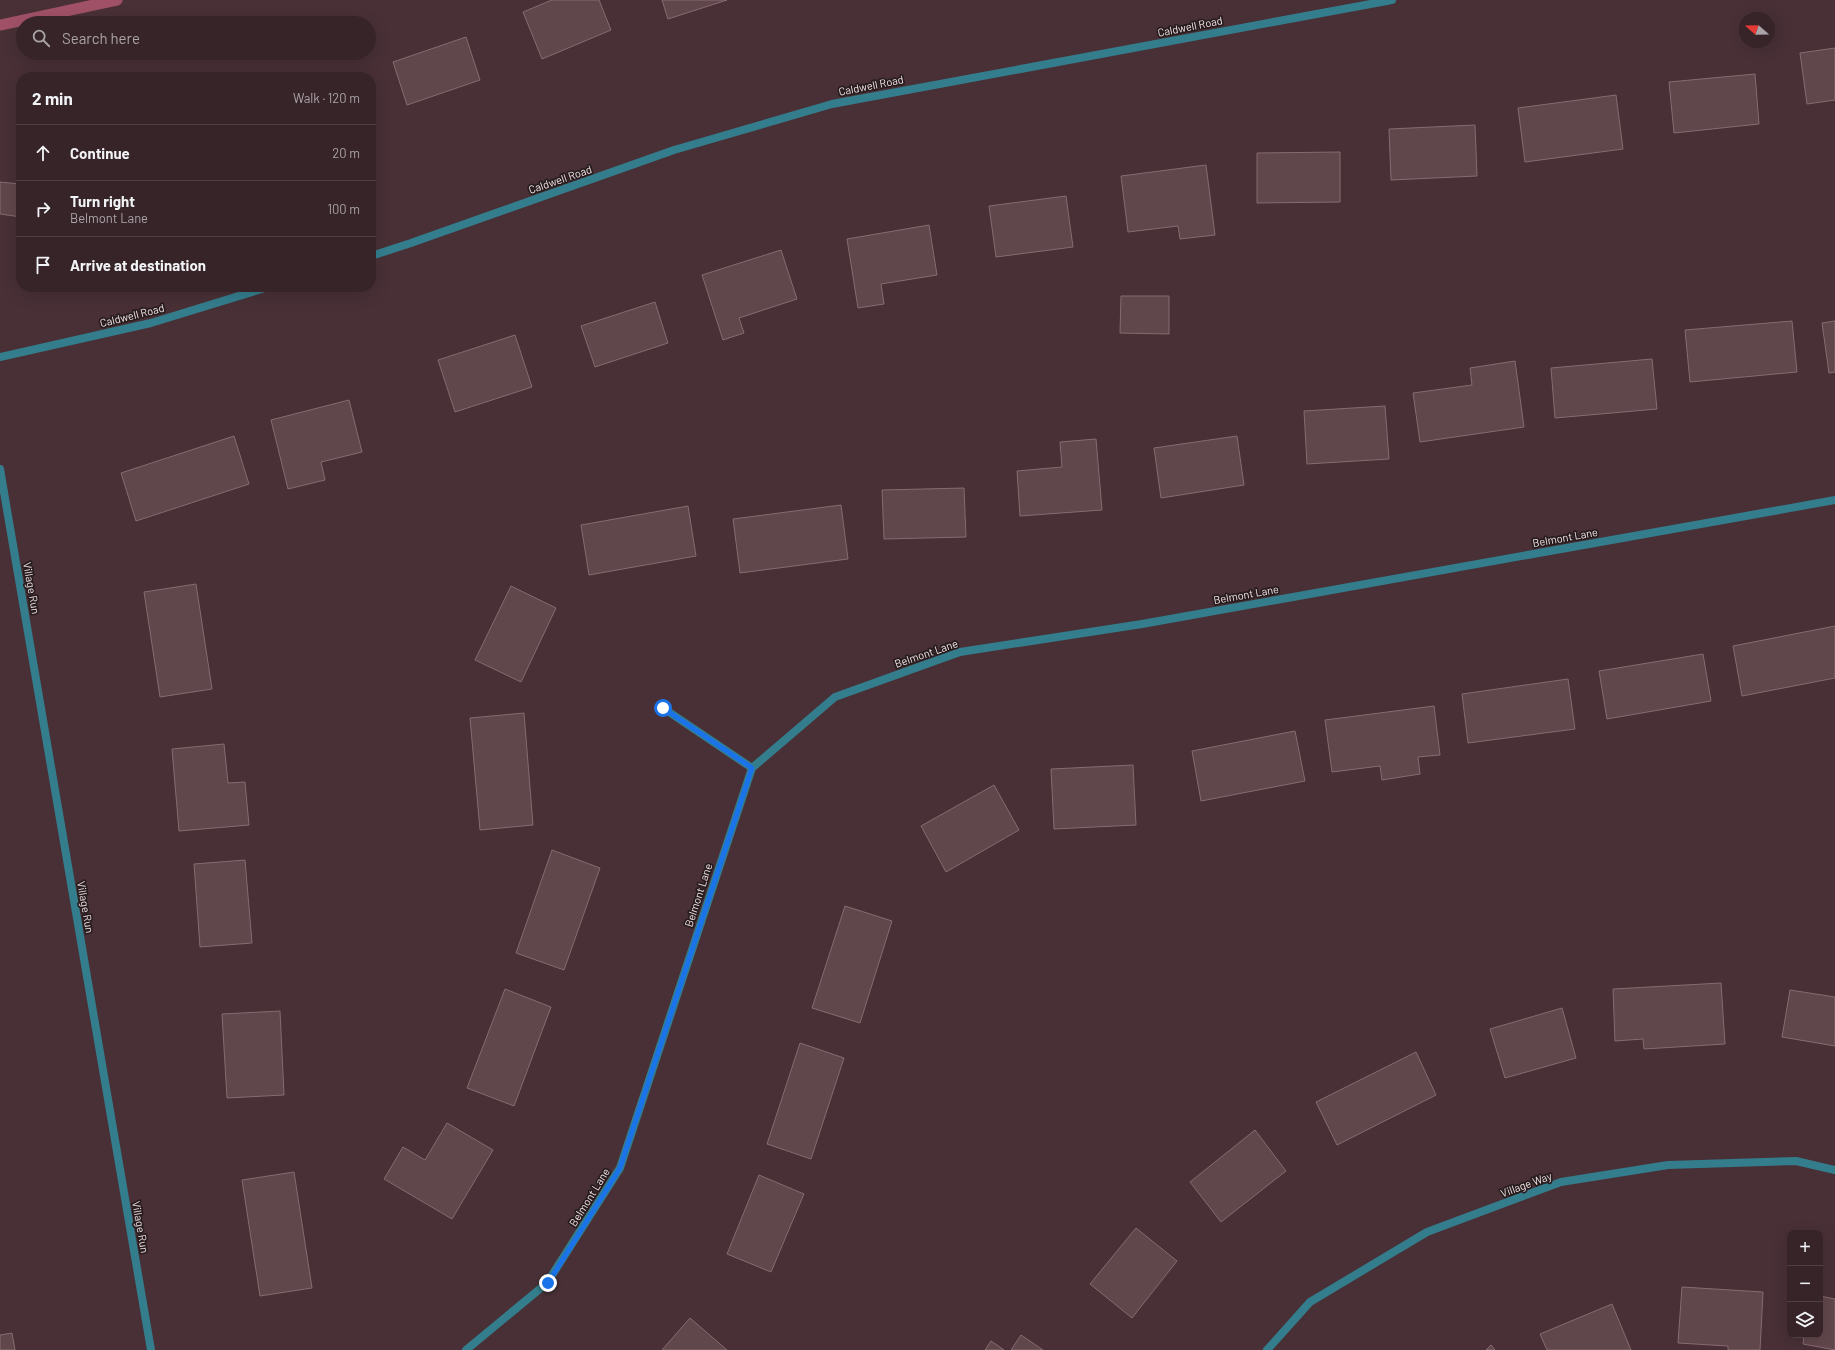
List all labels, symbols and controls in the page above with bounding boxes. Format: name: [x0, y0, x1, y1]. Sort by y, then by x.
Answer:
north arrow: [1739, 12, 1775, 48]
street label: Caldwell Road: [1156, 13, 1224, 39]
search box: [16, 16, 376, 60]
icon: search: [30, 27, 52, 49]
text: Search here: [62, 29, 140, 47]
street label: Caldwell Road: [837, 72, 905, 98]
text: 2 min: [32, 88, 73, 108]
text: Walk · 120 m: [293, 90, 360, 106]
icon: ahead: [32, 142, 54, 164]
text: Continue: [70, 144, 130, 162]
text: 20 m: [332, 145, 360, 161]
street label: Caldwell Road: [527, 162, 593, 196]
text: Turn right: [70, 192, 135, 210]
icon: right: [32, 198, 54, 220]
text: 100 m: [327, 201, 360, 217]
text: Belmont Lane: [70, 210, 148, 226]
icon: arrive: [32, 254, 54, 276]
text: Arrive at destination: [70, 256, 206, 274]
street label: Caldwell Road: [98, 301, 166, 329]
street label: Belmont Lane: [1531, 525, 1599, 549]
street label: Village Run: [21, 561, 43, 615]
street label: Belmont Lane: [1212, 582, 1280, 606]
street label: Belmont Lane: [893, 636, 959, 670]
route start: [654, 699, 672, 717]
street label: Belmont Lane: [682, 861, 714, 928]
street label: Village Run: [75, 880, 97, 934]
street label: Belmont Lane: [566, 1165, 612, 1228]
street label: Village Way: [1499, 1169, 1553, 1199]
street label: Village Run: [130, 1200, 152, 1254]
map controls: [1787, 1230, 1823, 1338]
button: +: [1787, 1230, 1823, 1266]
button: −: [1787, 1266, 1823, 1302]
route end: [539, 1274, 557, 1292]
button: layers: [1787, 1302, 1823, 1338]

